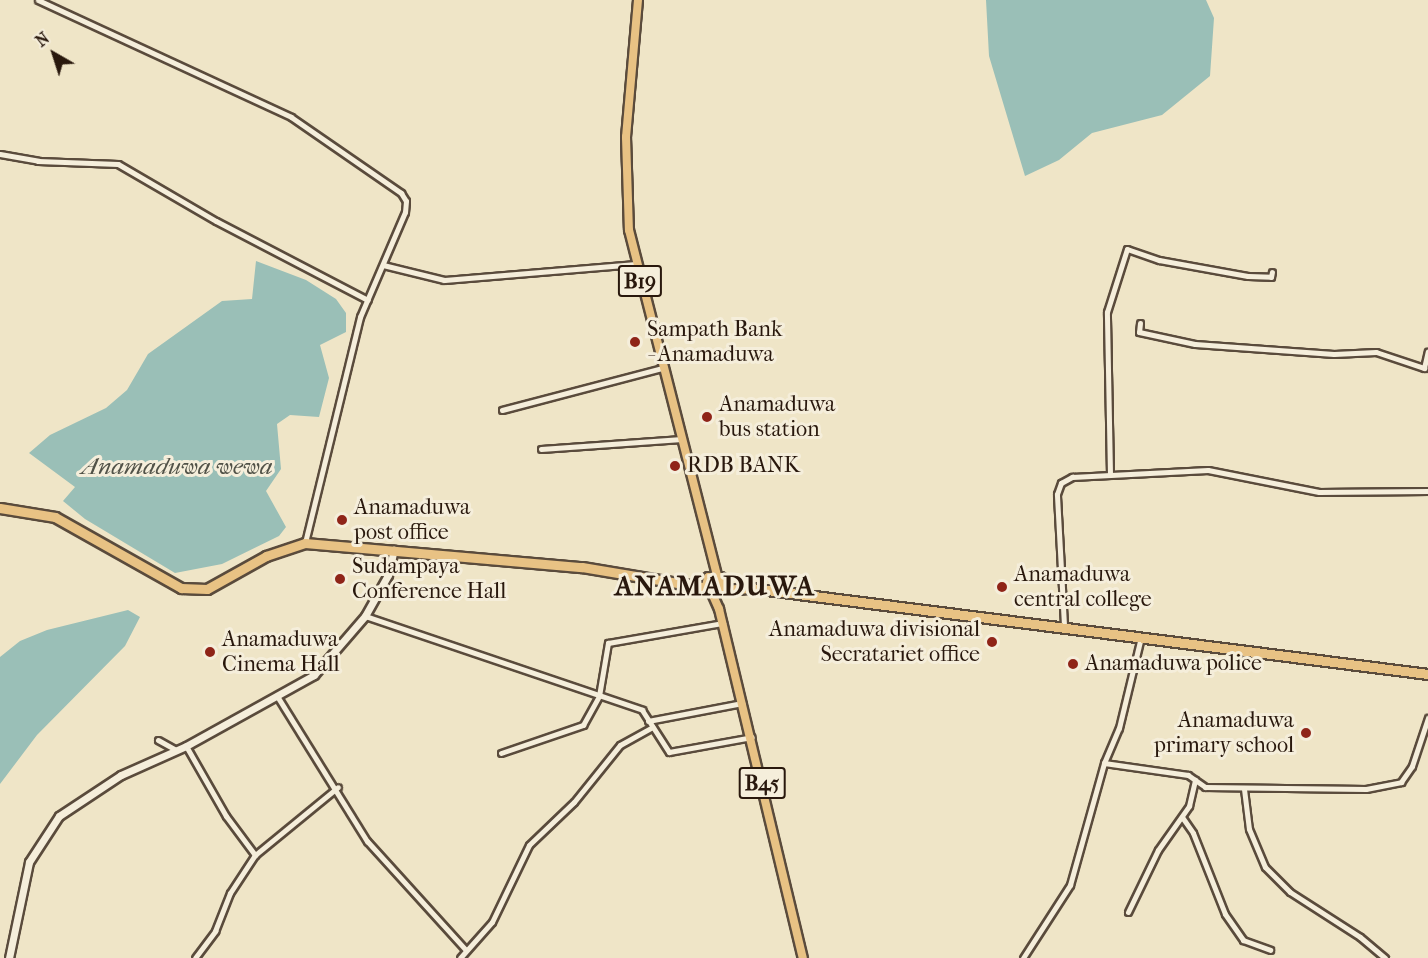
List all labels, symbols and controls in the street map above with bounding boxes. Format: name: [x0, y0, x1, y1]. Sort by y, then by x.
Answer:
north arrow: [24, 24, 84, 84]
text: N: [32, 28, 53, 51]
road number: B19: [618, 263, 662, 299]
place label: Sampath Bank - Anamaduwa: [647, 316, 782, 368]
marker: Sampath Bank - Anamaduwa: [628, 335, 642, 349]
place label: Anamaduwa bus station: [719, 391, 835, 442]
marker: Anamaduwa bus station: [700, 410, 714, 424]
water label: Anamaduwa wewa: [82, 453, 272, 481]
place label: RDB BANK: [687, 453, 800, 479]
marker: RDB BANK: [668, 459, 682, 473]
place label: Anamaduwa post office: [354, 494, 470, 546]
marker: Anamaduwa post office: [335, 513, 349, 527]
place label: Sudampaya Conference Hall: [352, 553, 506, 604]
place label: Anamaduwa central college: [1014, 561, 1152, 612]
district label: ANAMADUWA: [615, 569, 815, 603]
marker: Sudampaya Conference Hall: [333, 572, 347, 586]
marker: Anamaduwa central college: [995, 580, 1009, 594]
place label: Anamaduwa divisional Secratariet office: [769, 616, 980, 668]
place label: Anamaduwa Cinema Hall: [222, 626, 340, 678]
marker: Anamaduwa divisional Secratariet office: [985, 635, 999, 649]
marker: Anamaduwa Cinema Hall: [203, 645, 217, 659]
place label: Anamaduwa police: [1085, 651, 1262, 677]
marker: Anamaduwa police: [1066, 657, 1080, 671]
place label: Anamaduwa primary school: [1154, 707, 1294, 758]
marker: Anamaduwa primary school: [1299, 726, 1313, 740]
road number: B45: [738, 765, 786, 801]

